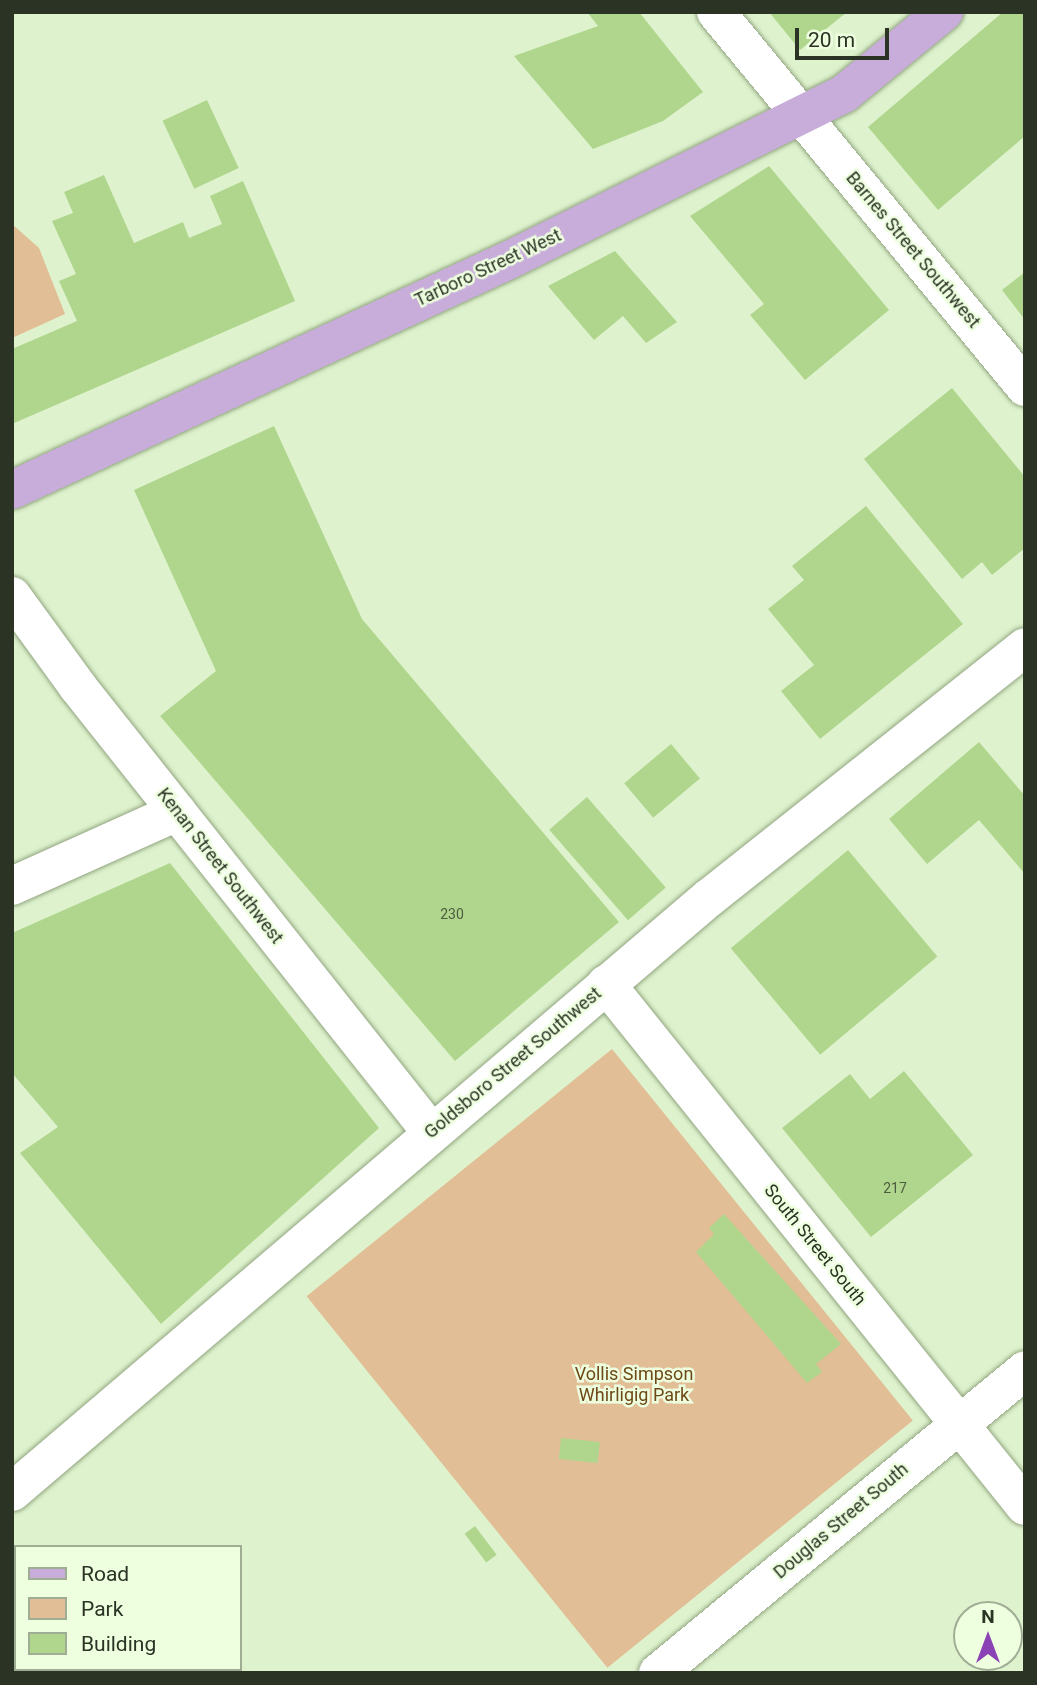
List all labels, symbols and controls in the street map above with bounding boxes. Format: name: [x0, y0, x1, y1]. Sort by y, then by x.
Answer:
scale bar: [799, 14, 894, 58]
text: 20 m: [808, 28, 855, 52]
street label: Barnes Street Southwest: [841, 168, 985, 332]
street label: Tarboro Street West: [411, 225, 565, 311]
street label: Kenan Street Southwest: [153, 784, 287, 948]
house number: 230: [440, 906, 464, 922]
street label: Goldsboro Street Southwest: [420, 983, 606, 1143]
street label: South Street South: [759, 1180, 871, 1310]
house number: 217: [883, 1180, 907, 1196]
park label: Vollis Simpson Whirligig Park: [575, 1364, 693, 1406]
street label: Douglas Street South: [769, 1459, 913, 1583]
legend: [14, 1545, 242, 1671]
text: Road: [81, 1562, 129, 1586]
text: Park: [81, 1597, 123, 1621]
north arrow: [953, 1601, 1023, 1671]
text: N: [981, 1605, 995, 1628]
text: Building: [81, 1632, 156, 1656]

